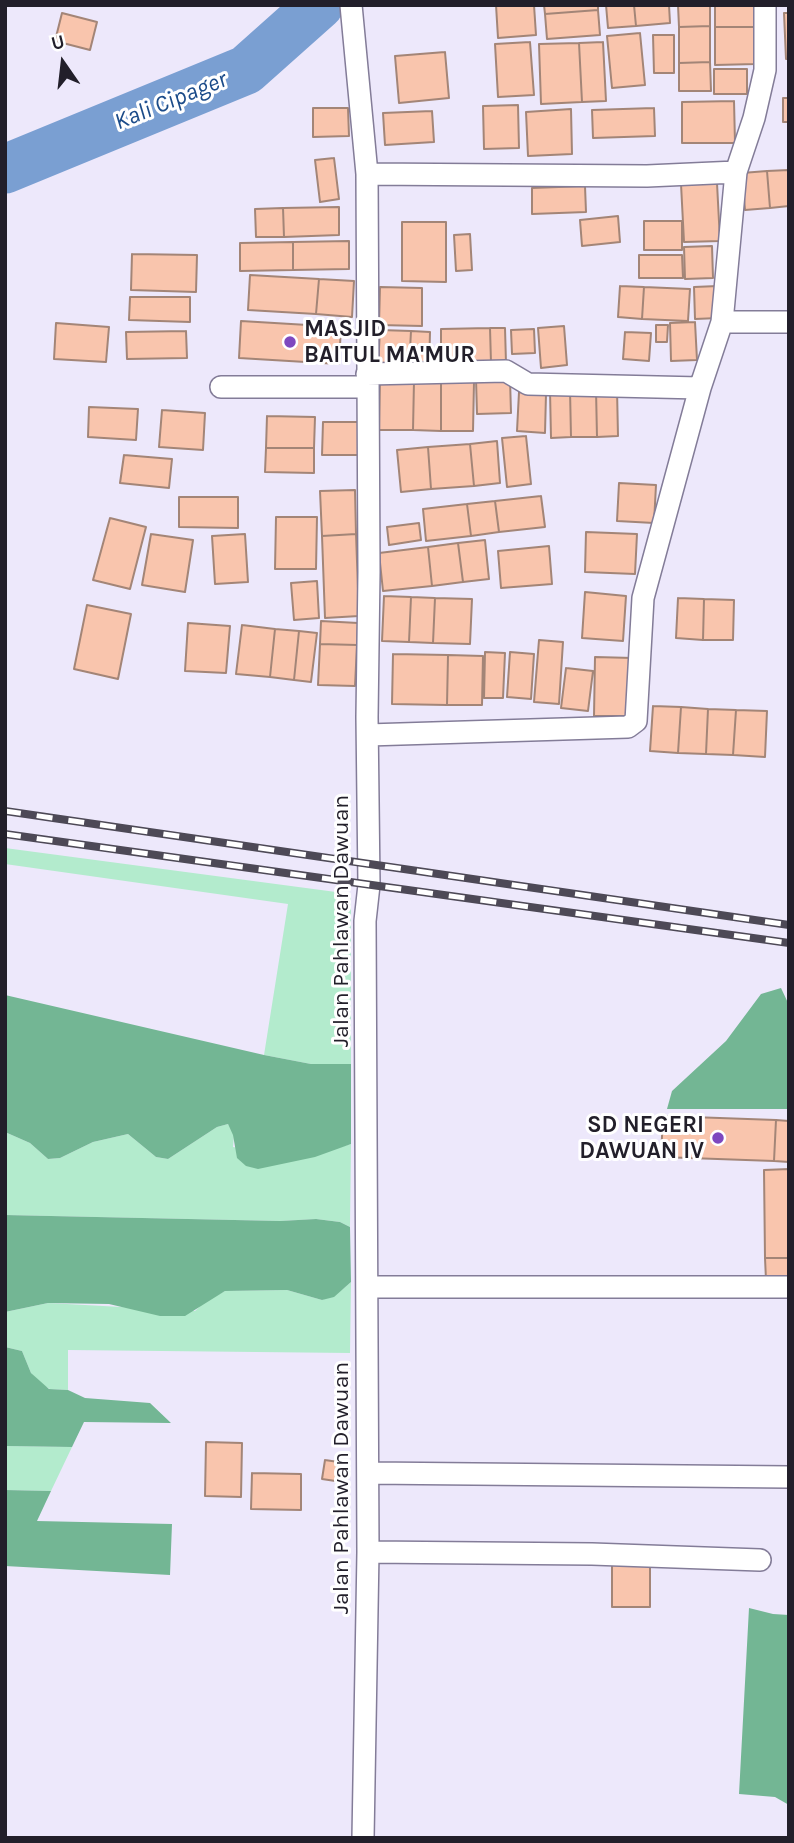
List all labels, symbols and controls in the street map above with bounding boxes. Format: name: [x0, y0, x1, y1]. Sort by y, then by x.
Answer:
north arrow: [28, 28, 98, 98]
text: U: [49, 30, 67, 55]
water label: Kali Cipager: [110, 65, 232, 137]
place label: MASJID BAITUL MA'MUR: [304, 315, 475, 369]
marker: MASJID BAITUL MA'MUR: [282, 334, 298, 350]
street label: Jalan Pahlawan Dawuan: [327, 795, 355, 1047]
place label: SD NEGERI DAWUAN IV: [579, 1111, 704, 1165]
marker: SD NEGERI DAWUAN IV: [710, 1130, 726, 1146]
street label: Jalan Pahlawan Dawuan: [327, 1362, 355, 1614]

